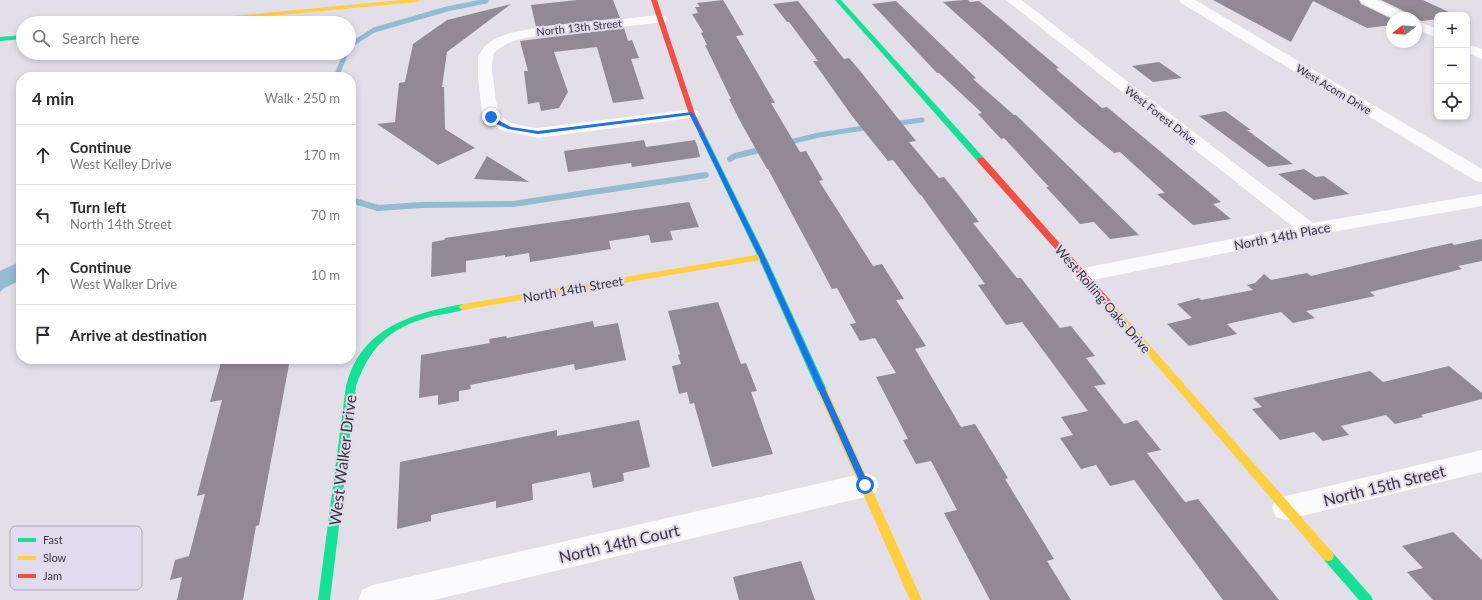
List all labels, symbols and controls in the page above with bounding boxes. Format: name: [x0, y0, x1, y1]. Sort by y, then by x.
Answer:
north arrow: [1386, 12, 1422, 48]
map controls: [1434, 12, 1470, 120]
button: +: [1434, 12, 1470, 48]
search box: [16, 16, 356, 60]
street label: North 13th Street: [536, 16, 622, 38]
icon: search: [30, 27, 52, 49]
text: Search here: [62, 29, 139, 47]
button: −: [1434, 48, 1470, 84]
street label: West Acorn Drive: [1294, 61, 1374, 117]
street label: West Forest Drive: [1123, 83, 1200, 147]
button: locate: [1434, 84, 1470, 120]
text: 4 min: [32, 88, 74, 109]
text: Walk · 250 m: [264, 90, 340, 106]
route end: [482, 108, 500, 126]
text: Continue: [70, 138, 131, 156]
icon: ahead: [32, 144, 54, 166]
text: 170 m: [303, 147, 340, 163]
text: West Kelley Drive: [70, 156, 172, 172]
text: Turn left: [70, 198, 126, 216]
icon: left: [32, 204, 54, 226]
text: 70 m: [311, 207, 340, 223]
text: North 14th Street: [70, 216, 172, 232]
street label: North 14th Place: [1233, 219, 1332, 253]
street label: West Rolling Oaks Drive: [1052, 242, 1154, 356]
text: Continue: [70, 258, 131, 276]
icon: ahead: [32, 264, 54, 286]
text: 10 m: [311, 267, 340, 283]
street label: North 14th Street: [522, 272, 625, 306]
text: West Walker Drive: [70, 276, 177, 292]
icon: arrive: [32, 324, 54, 346]
text: Arrive at destination: [70, 326, 207, 344]
street label: West Walker Drive: [325, 393, 359, 527]
street label: North 15th Street: [1321, 461, 1447, 509]
route start: [856, 476, 874, 494]
street label: North 14th Court: [557, 520, 681, 566]
legend: [10, 526, 142, 590]
text: Fast: [43, 533, 63, 546]
text: Slow: [43, 551, 67, 564]
text: Jam: [43, 569, 62, 582]

